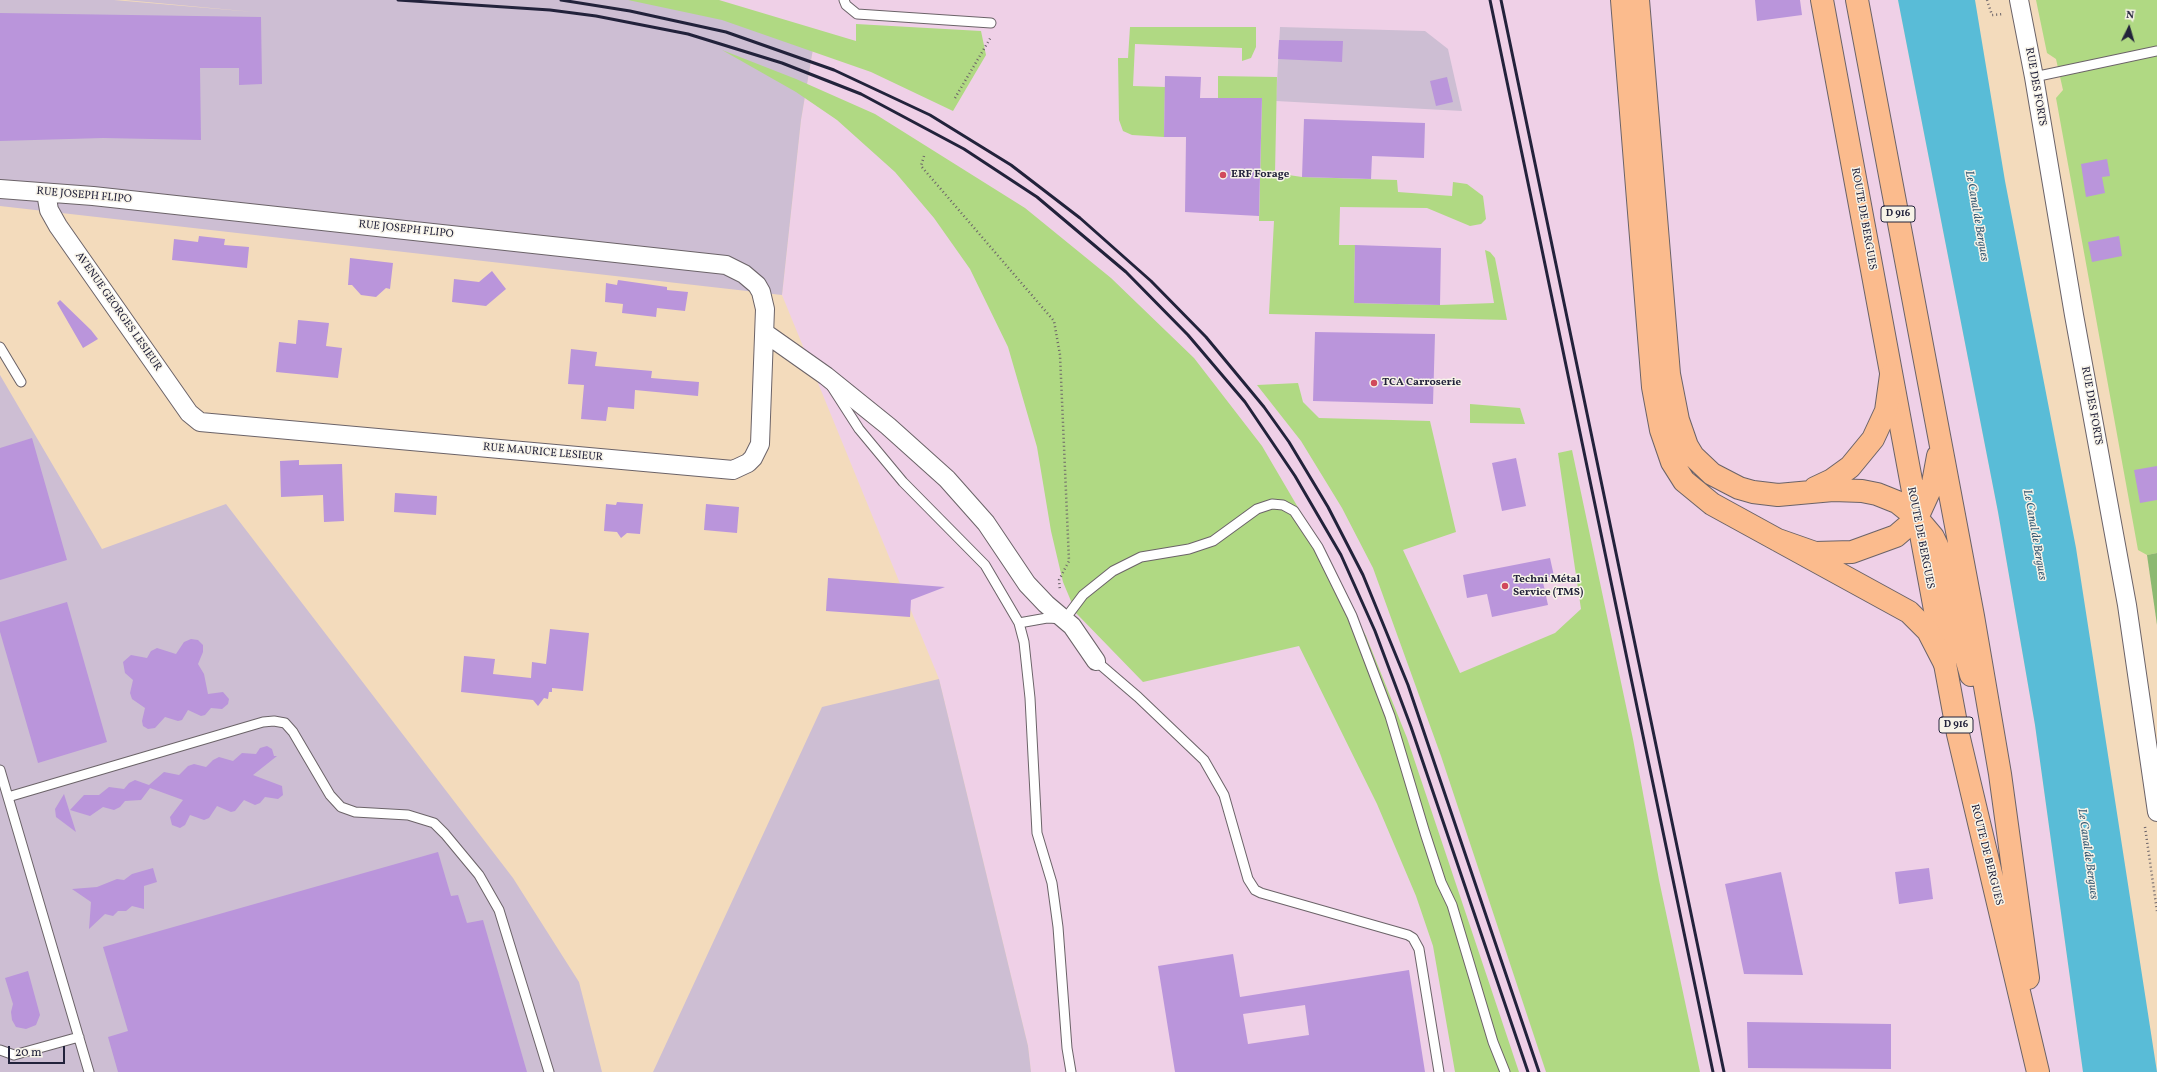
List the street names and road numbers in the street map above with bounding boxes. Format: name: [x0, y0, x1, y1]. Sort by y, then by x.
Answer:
street label: RUE DES FORTS: [2022, 47, 2048, 127]
street label: ROUTE DE BERGUES: [1847, 167, 1879, 271]
street label: RUE JOSEPH FLIPO: [36, 185, 132, 207]
road number: D 916: [1881, 206, 1915, 222]
street label: RUE JOSEPH FLIPO: [358, 218, 454, 242]
street label: AVENUE GEORGES LESIEUR: [72, 250, 164, 374]
street label: RUE DES FORTS: [2078, 366, 2104, 446]
street label: RUE MAURICE LESIEUR: [482, 441, 604, 465]
street label: ROUTE DE BERGUES: [1904, 486, 1936, 590]
road number: D 916: [1939, 717, 1973, 733]
street label: ROUTE DE BERGUES: [1967, 803, 2005, 907]

